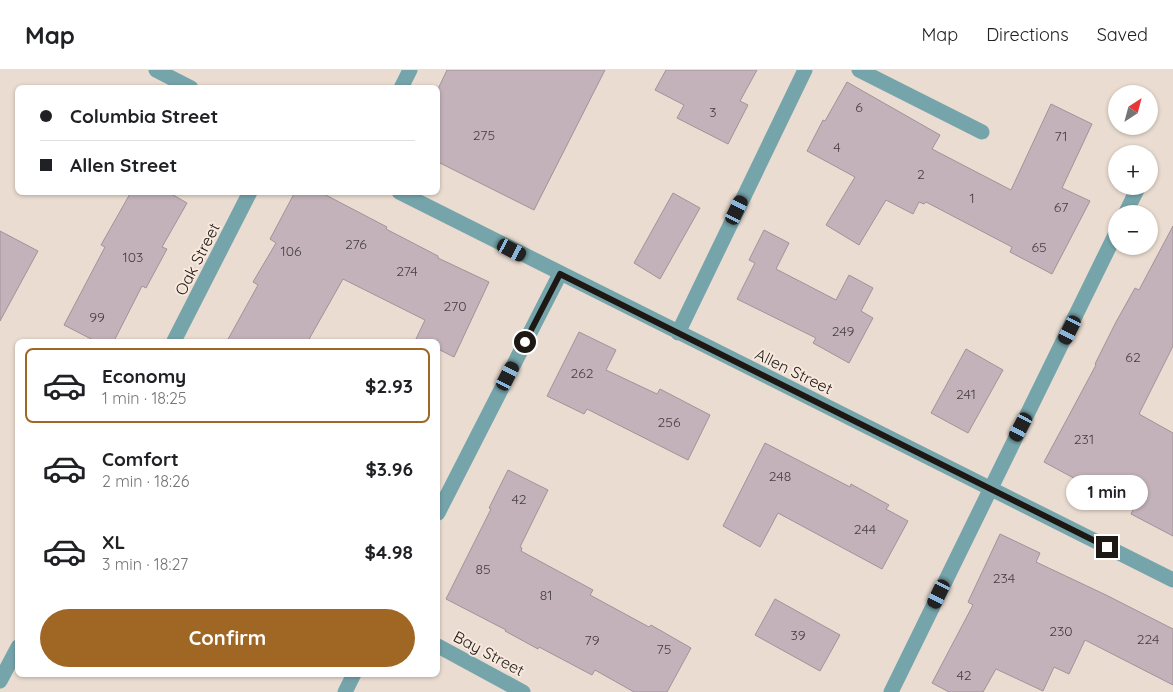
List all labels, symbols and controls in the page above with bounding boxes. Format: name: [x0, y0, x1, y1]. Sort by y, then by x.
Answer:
text: Map: [25, 20, 75, 50]
text: Map: [921, 23, 958, 46]
text: Directions: [986, 23, 1069, 46]
text: Saved: [1097, 23, 1148, 46]
north arrow: [1108, 85, 1158, 135]
map controls: [1108, 85, 1158, 255]
house number: 6: [855, 98, 863, 116]
house number: 3: [709, 103, 717, 121]
text: Columbia Street: [70, 104, 218, 128]
house number: 275: [473, 126, 495, 144]
house number: 71: [1054, 127, 1068, 145]
house number: 4: [833, 138, 841, 156]
button: +: [1108, 145, 1158, 195]
text: Allen Street: [70, 153, 177, 177]
house number: 2: [917, 165, 925, 183]
house number: 1: [969, 189, 975, 207]
car: [723, 193, 750, 227]
house number: 67: [1054, 198, 1068, 216]
button: −: [1108, 205, 1158, 255]
street label: Oak Street: [170, 219, 224, 299]
house number: 276: [345, 235, 367, 253]
car: [495, 237, 528, 263]
house number: 65: [1031, 238, 1047, 256]
house number: 106: [280, 242, 302, 260]
house number: 103: [123, 248, 143, 266]
house number: 274: [396, 262, 418, 280]
house number: 270: [443, 297, 467, 315]
house number: 99: [89, 308, 105, 326]
car: [1056, 313, 1083, 347]
house number: 249: [832, 322, 854, 340]
route start: [514, 331, 536, 353]
street label: Allen Street: [752, 344, 836, 398]
house number: 62: [1125, 348, 1141, 366]
car: [494, 359, 521, 393]
icon: car: [42, 363, 87, 408]
text: Economy: [102, 364, 186, 388]
house number: 262: [570, 364, 594, 382]
text: $2.93: [365, 374, 413, 398]
house number: 241: [956, 385, 976, 403]
text: 1 min · 18:25: [102, 388, 187, 408]
car: [1007, 410, 1034, 444]
house number: 256: [658, 413, 681, 431]
house number: 231: [1074, 430, 1094, 448]
icon: car: [42, 446, 87, 491]
text: Comfort: [102, 447, 179, 471]
text: $3.96: [365, 457, 413, 481]
house number: 248: [769, 467, 791, 485]
text: 2 min · 18:26: [102, 471, 189, 491]
callout: 1 min: [1066, 474, 1148, 510]
text: 1 min: [1088, 482, 1126, 502]
house number: 42: [511, 490, 527, 508]
house number: 244: [854, 520, 876, 538]
icon: car: [42, 529, 87, 574]
text: XL: [102, 530, 125, 554]
route end: [1096, 536, 1118, 558]
text: $4.98: [365, 540, 413, 564]
text: 3 min · 18:27: [102, 554, 188, 574]
house number: 85: [475, 560, 491, 578]
house number: 234: [993, 569, 1015, 587]
car: [925, 577, 952, 611]
house number: 81: [540, 586, 552, 604]
button: Confirm: [40, 609, 415, 667]
house number: 230: [1049, 622, 1073, 640]
street label: Bay Street: [450, 626, 528, 680]
house number: 39: [790, 626, 806, 644]
house number: 224: [1137, 630, 1159, 648]
house number: 79: [585, 631, 600, 649]
house number: 75: [657, 640, 671, 658]
house number: 42: [956, 666, 972, 684]

